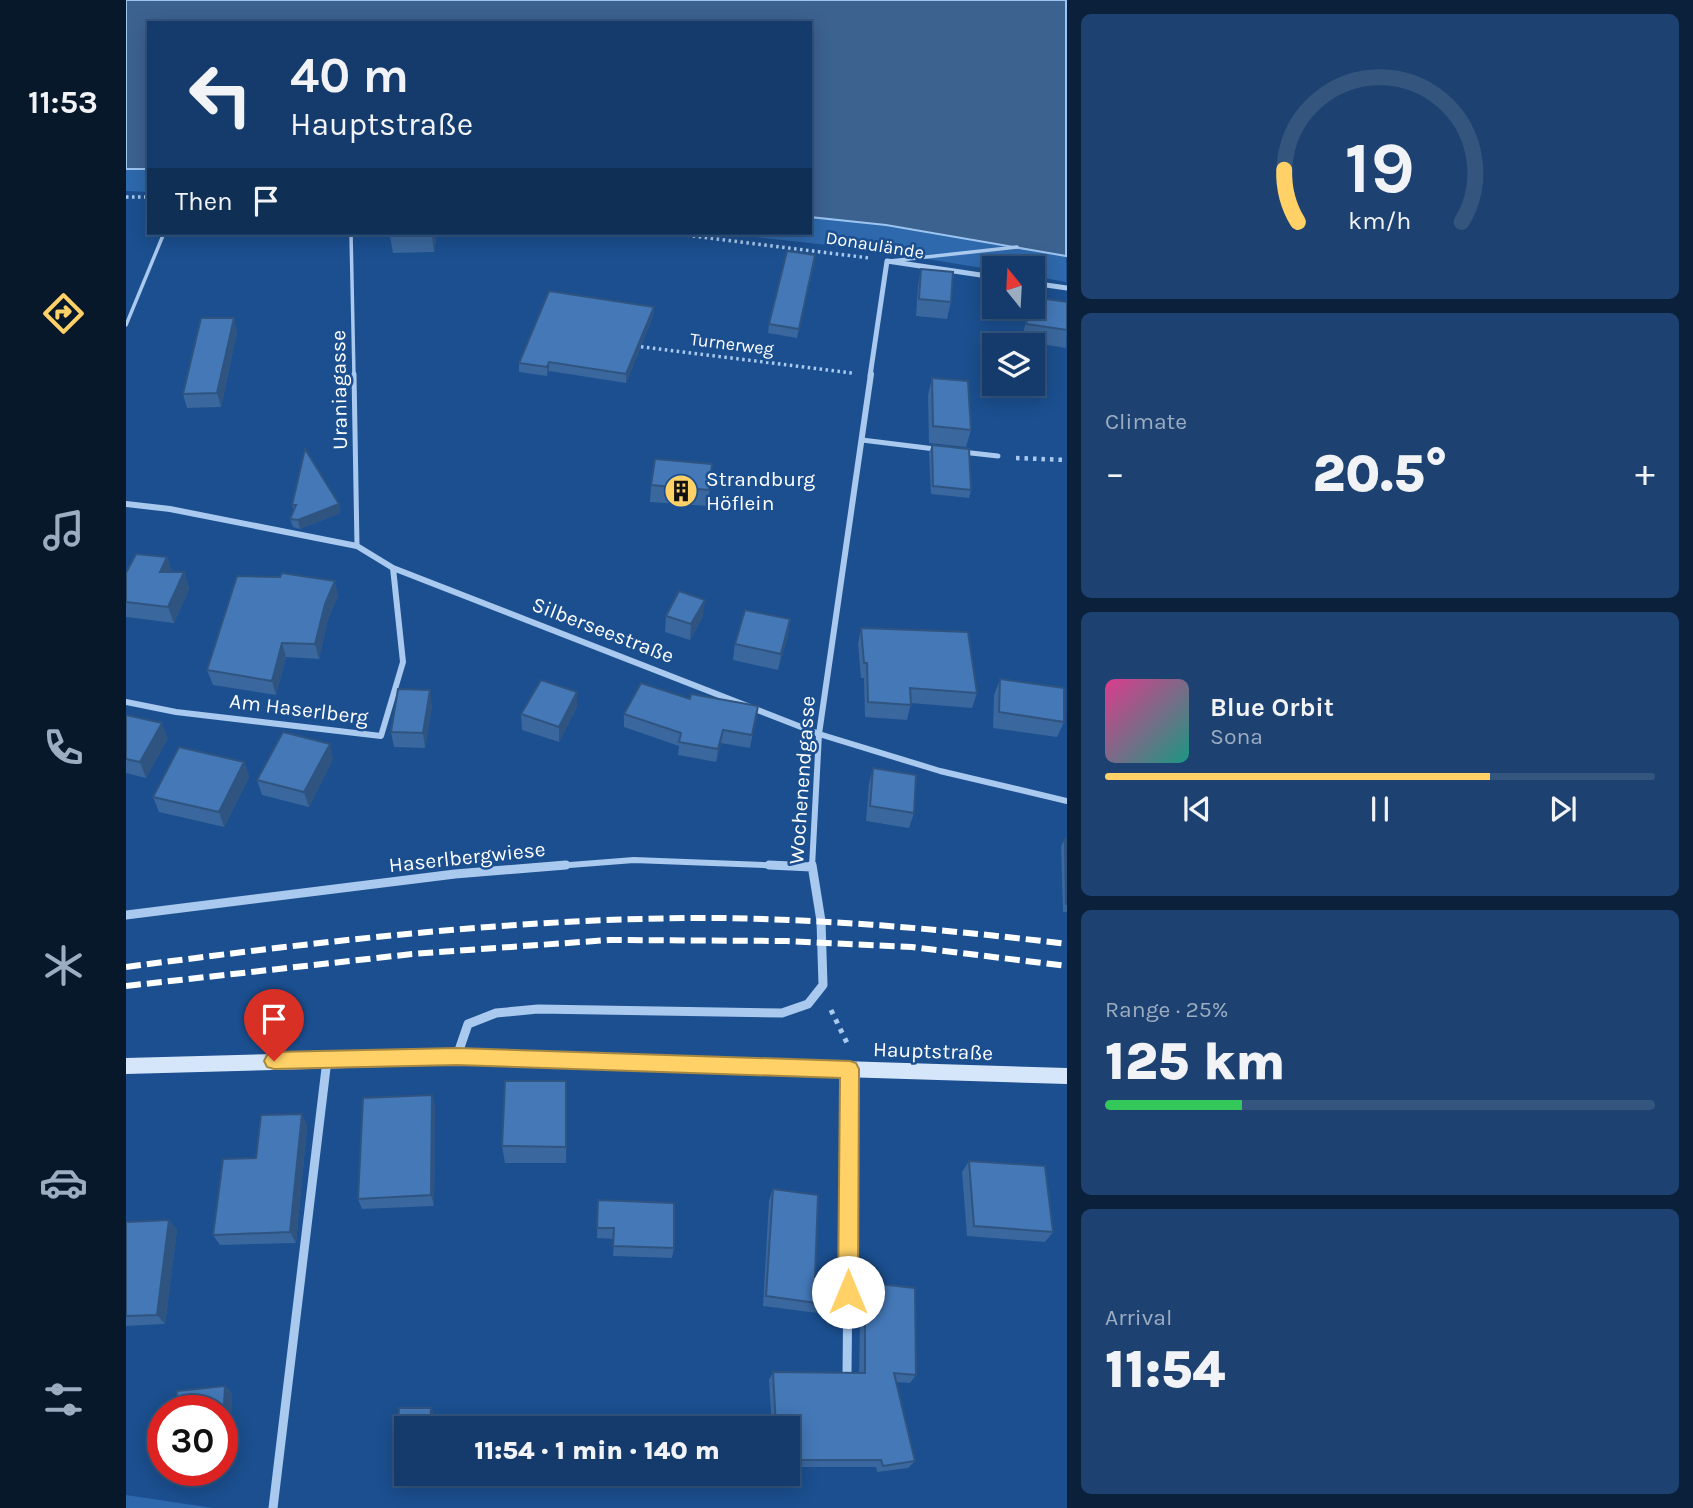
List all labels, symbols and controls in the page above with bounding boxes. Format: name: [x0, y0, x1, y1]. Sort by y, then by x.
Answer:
text: 40 m: [290, 47, 409, 104]
icon: left: [175, 49, 266, 140]
text: 11:53: [28, 84, 98, 121]
text: Hauptstraße: [290, 106, 473, 143]
text: 19: [1345, 126, 1415, 211]
icon: arrive: [247, 182, 285, 220]
text: Then: [175, 186, 233, 217]
text: km/h: [1348, 206, 1412, 235]
street label: Donaulände: [824, 226, 926, 264]
north arrow: [982, 256, 1045, 318]
map controls: [982, 256, 1045, 396]
icon: directions: [39, 289, 88, 338]
street label: Turnerweg: [689, 328, 775, 360]
street label: Uraniagasse: [326, 330, 352, 450]
button: layers: [982, 333, 1045, 396]
text: Climate: [1105, 408, 1187, 435]
text: 20.5°: [1312, 443, 1448, 504]
text: −: [1105, 451, 1125, 496]
text: +: [1635, 451, 1655, 496]
place label: Strandburg Höflein: [706, 467, 815, 515]
building icon: Strandburg Höflein: [662, 472, 700, 510]
icon: music: [39, 506, 88, 555]
street label: Silberseestraße: [529, 592, 677, 668]
street label: Am Haserlberg: [228, 689, 370, 729]
text: Blue Orbit: [1210, 692, 1334, 723]
street label: Wochenendgasse: [784, 695, 820, 865]
icon: phone: [39, 723, 88, 772]
text: Sona: [1210, 723, 1263, 750]
icon: previous: [1178, 790, 1216, 828]
icon: pause: [1361, 790, 1399, 828]
icon: next: [1544, 790, 1582, 828]
street label: Haserlbergwiese: [388, 837, 546, 877]
icon: climate: [39, 941, 88, 990]
pin: [244, 989, 304, 1061]
text: Range · 25%: [1105, 996, 1228, 1023]
icon: arrive: [255, 1000, 293, 1038]
text: 125 km: [1105, 1031, 1285, 1092]
street label: Hauptstraße: [872, 1037, 994, 1065]
icon: car: [39, 1158, 88, 1207]
position arrow: [811, 1255, 885, 1329]
text: Arrival: [1105, 1304, 1172, 1331]
text: 11:54: [1105, 1339, 1225, 1400]
icon: filters: [39, 1375, 88, 1424]
speed limit sign: 30: [147, 1395, 238, 1486]
text: 11:54 · 1 min · 140 m: [474, 1435, 720, 1466]

